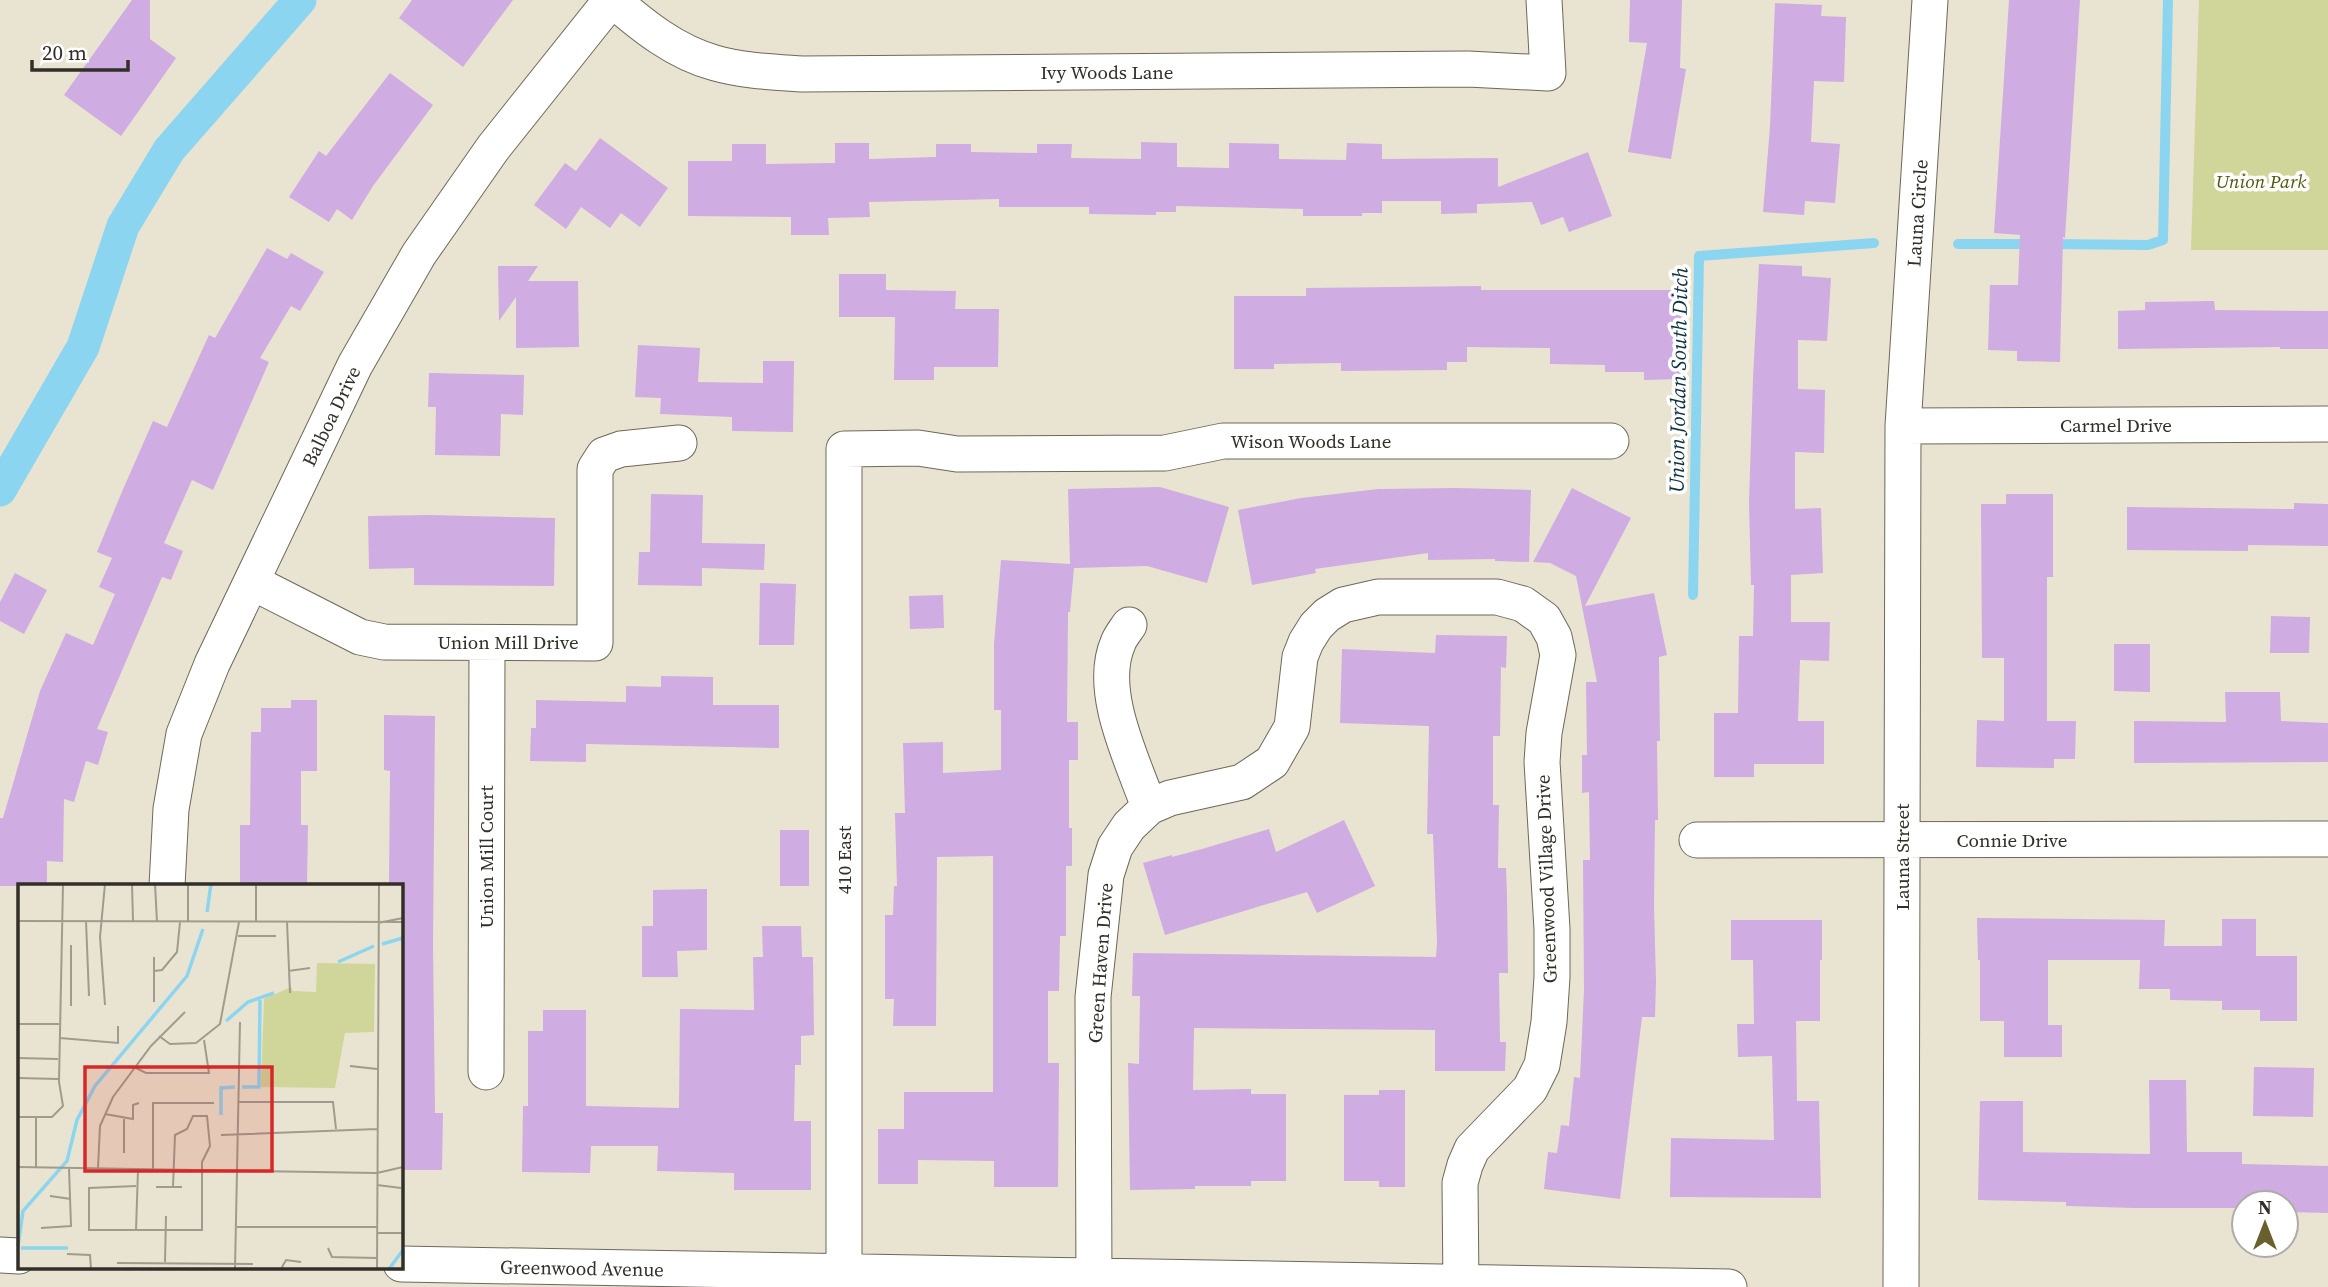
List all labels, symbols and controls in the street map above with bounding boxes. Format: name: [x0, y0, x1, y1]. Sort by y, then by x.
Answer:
scale bar: [32, 28, 128, 72]
text: 20 m: [42, 38, 87, 67]
street label: Ivy Woods Lane: [1041, 59, 1173, 85]
street label: Launa Circle: [1900, 158, 1934, 268]
park label: Union Park: [2216, 168, 2306, 194]
water label: Union Jordan South Ditch: [1662, 266, 1694, 493]
street label: Balboa Drive: [296, 361, 366, 471]
street label: Carmel Drive: [2060, 412, 2172, 438]
street label: Wison Woods Lane: [1231, 428, 1391, 454]
street label: Union Mill Drive: [437, 629, 579, 655]
street label: Greenwood Village Drive: [1529, 774, 1563, 984]
street label: Union Mill Court: [473, 785, 499, 929]
street label: Launa Street: [1889, 803, 1915, 910]
street label: 410 East: [831, 825, 857, 894]
street label: Connie Drive: [1956, 827, 2068, 853]
street label: Green Haven Drive: [1081, 882, 1119, 1044]
inset map: [18, 884, 402, 1270]
north arrow: [2230, 1189, 2300, 1259]
text: N: [2258, 1194, 2272, 1220]
street label: Greenwood Avenue: [500, 1254, 664, 1282]

